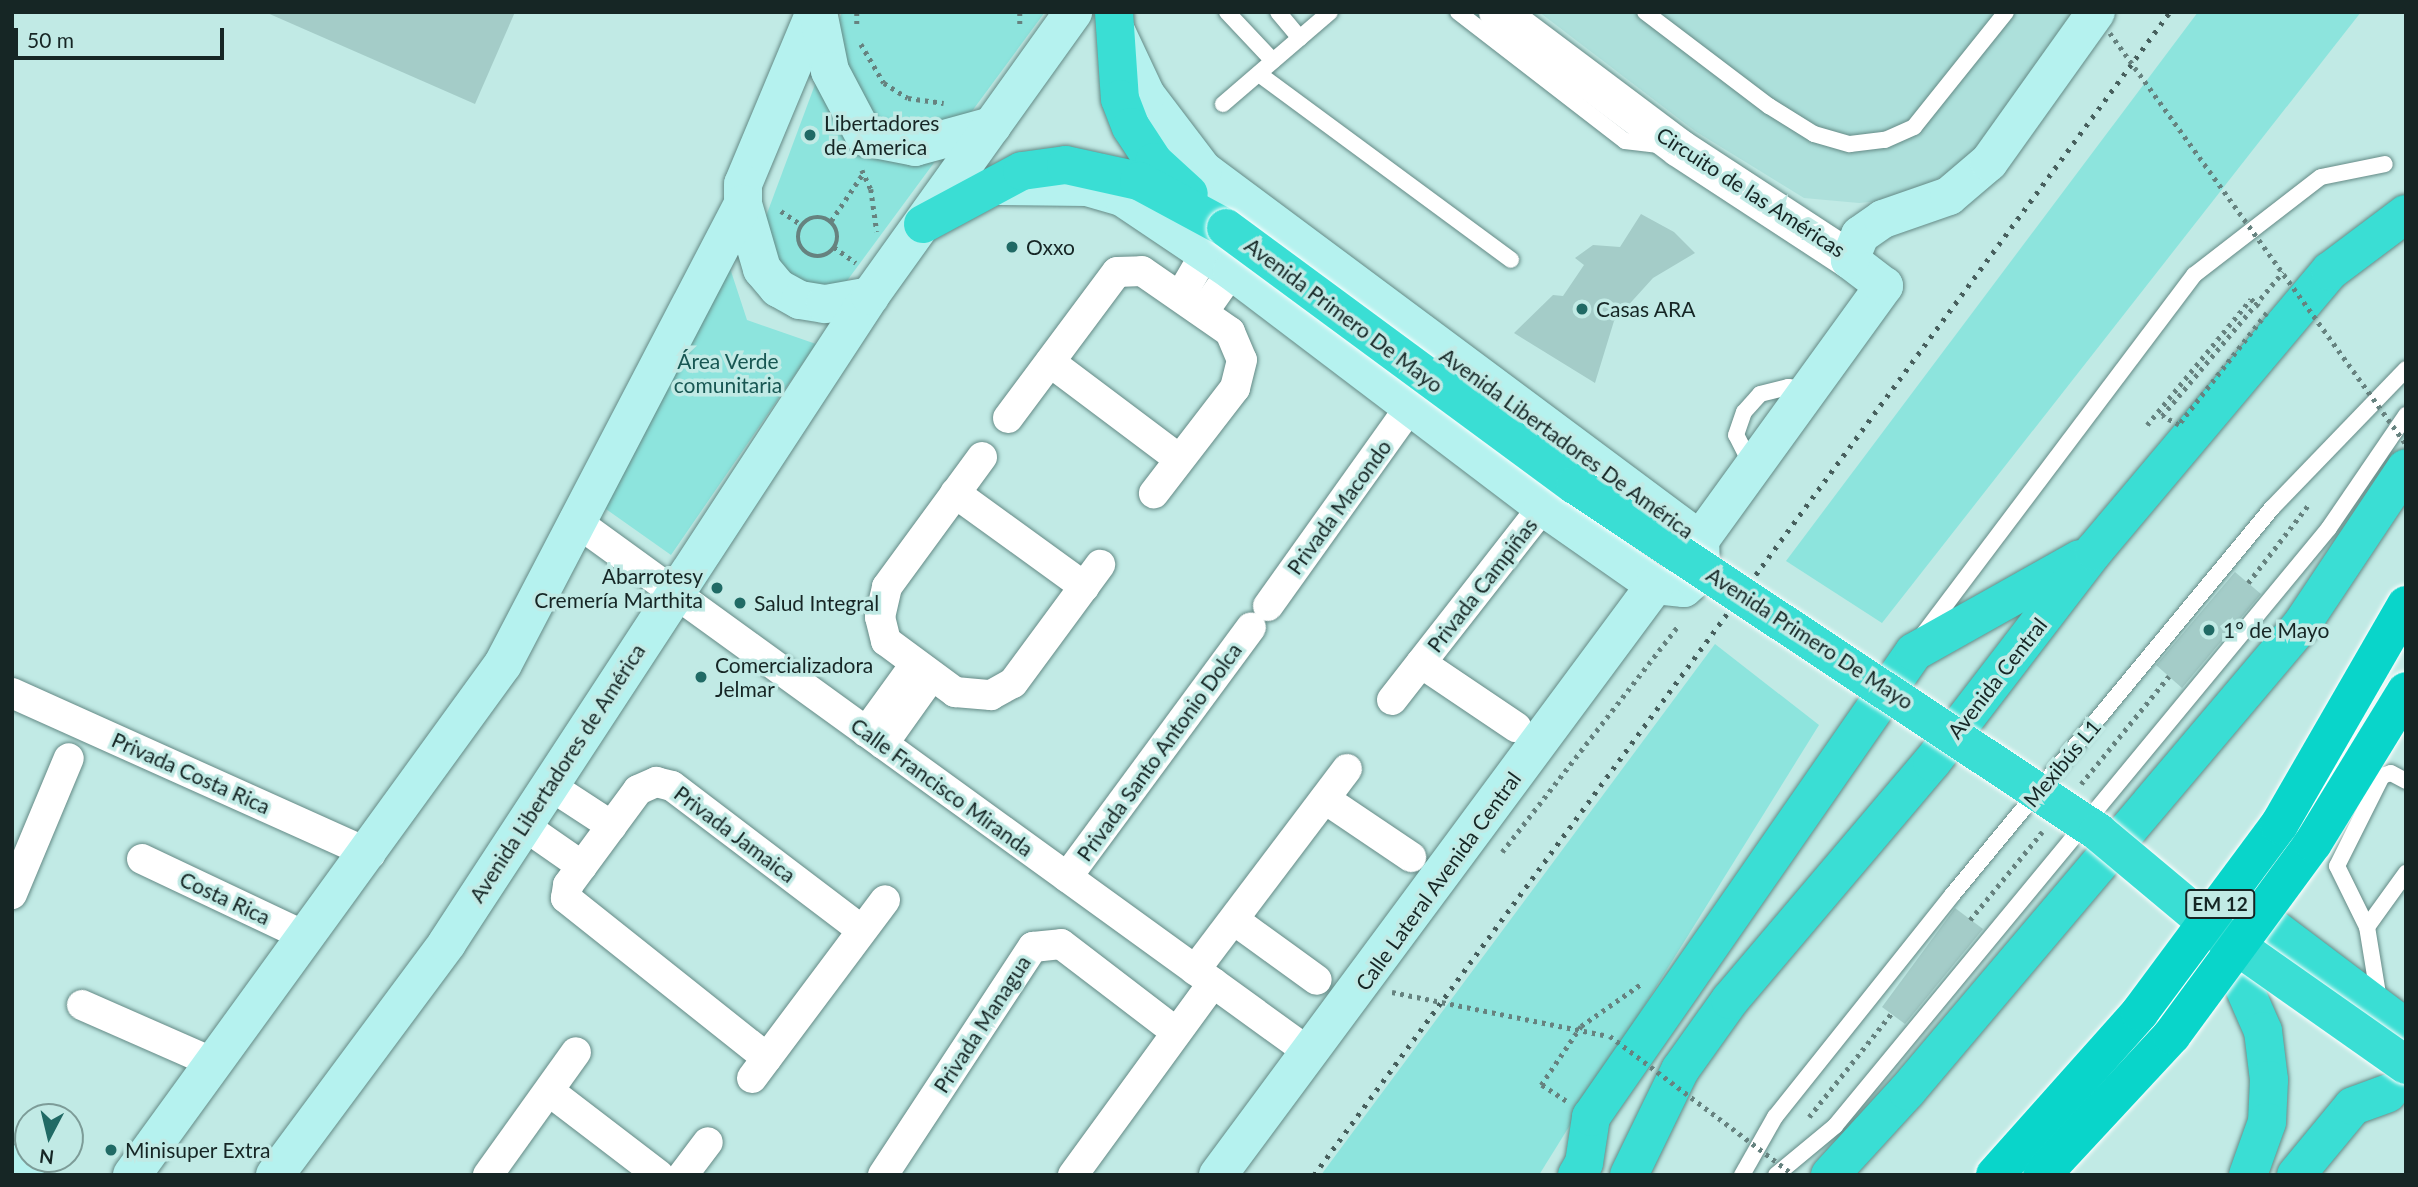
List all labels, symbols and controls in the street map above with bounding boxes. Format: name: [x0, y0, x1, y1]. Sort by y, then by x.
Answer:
scale bar: [18, 14, 228, 58]
text: 50 m: [27, 27, 74, 52]
place label: Libertadores de America: [824, 110, 939, 160]
street label: Circuito de las Américas: [1652, 121, 1850, 263]
marker: Libertadores de America: [802, 127, 818, 143]
street label: Avenida Primero De Mayo: [1240, 232, 1448, 398]
place label: Oxxo: [1026, 234, 1075, 260]
marker: Oxxo: [1004, 239, 1020, 255]
place label: Casas ARA: [1596, 296, 1696, 322]
marker: Casas ARA: [1574, 301, 1590, 317]
street label: Avenida Libertadores De América: [1435, 342, 1699, 544]
park label: Área Verde comunitaria: [674, 348, 782, 398]
street label: Privada Macondo: [1282, 435, 1396, 579]
street label: Privada Campiñas: [1422, 513, 1542, 657]
street label: Avenida Primero De Mayo: [1702, 562, 1918, 714]
place label: Abarrotesy Cremería Marthita: [534, 563, 703, 613]
marker: Abarrotesy Cremería Marthita: [709, 580, 725, 596]
place label: Salud Integral: [754, 590, 879, 616]
marker: Salud Integral: [732, 595, 748, 611]
street label: Avenida Central: [1942, 613, 2052, 743]
place label: 1° de Mayo: [2223, 617, 2329, 643]
marker: 1° de Mayo: [2201, 622, 2217, 638]
street label: Privada Santo Antonio Dolca: [1071, 638, 1247, 866]
street label: Avenida Libertadores de América: [464, 639, 650, 907]
place label: Comercializadora Jelmar: [715, 652, 873, 702]
marker: Comercializadora Jelmar: [693, 669, 709, 685]
street label: Calle Francisco Miranda: [846, 712, 1038, 862]
street label: Mexibús L1: [2018, 714, 2106, 812]
street label: Privada Costa Rica: [108, 727, 274, 819]
street label: Calle Lateral Avenida Central: [1350, 766, 1526, 996]
street label: Privada Jamaica: [669, 780, 801, 888]
street label: Costa Rica: [176, 866, 274, 930]
road number: EM 12: [2185, 888, 2255, 920]
street label: Privada Managua: [928, 951, 1036, 1097]
north arrow: [14, 1103, 84, 1173]
place label: Minisuper Extra: [125, 1137, 271, 1163]
marker: Minisuper Extra: [103, 1142, 119, 1158]
text: N: [38, 1145, 55, 1170]

